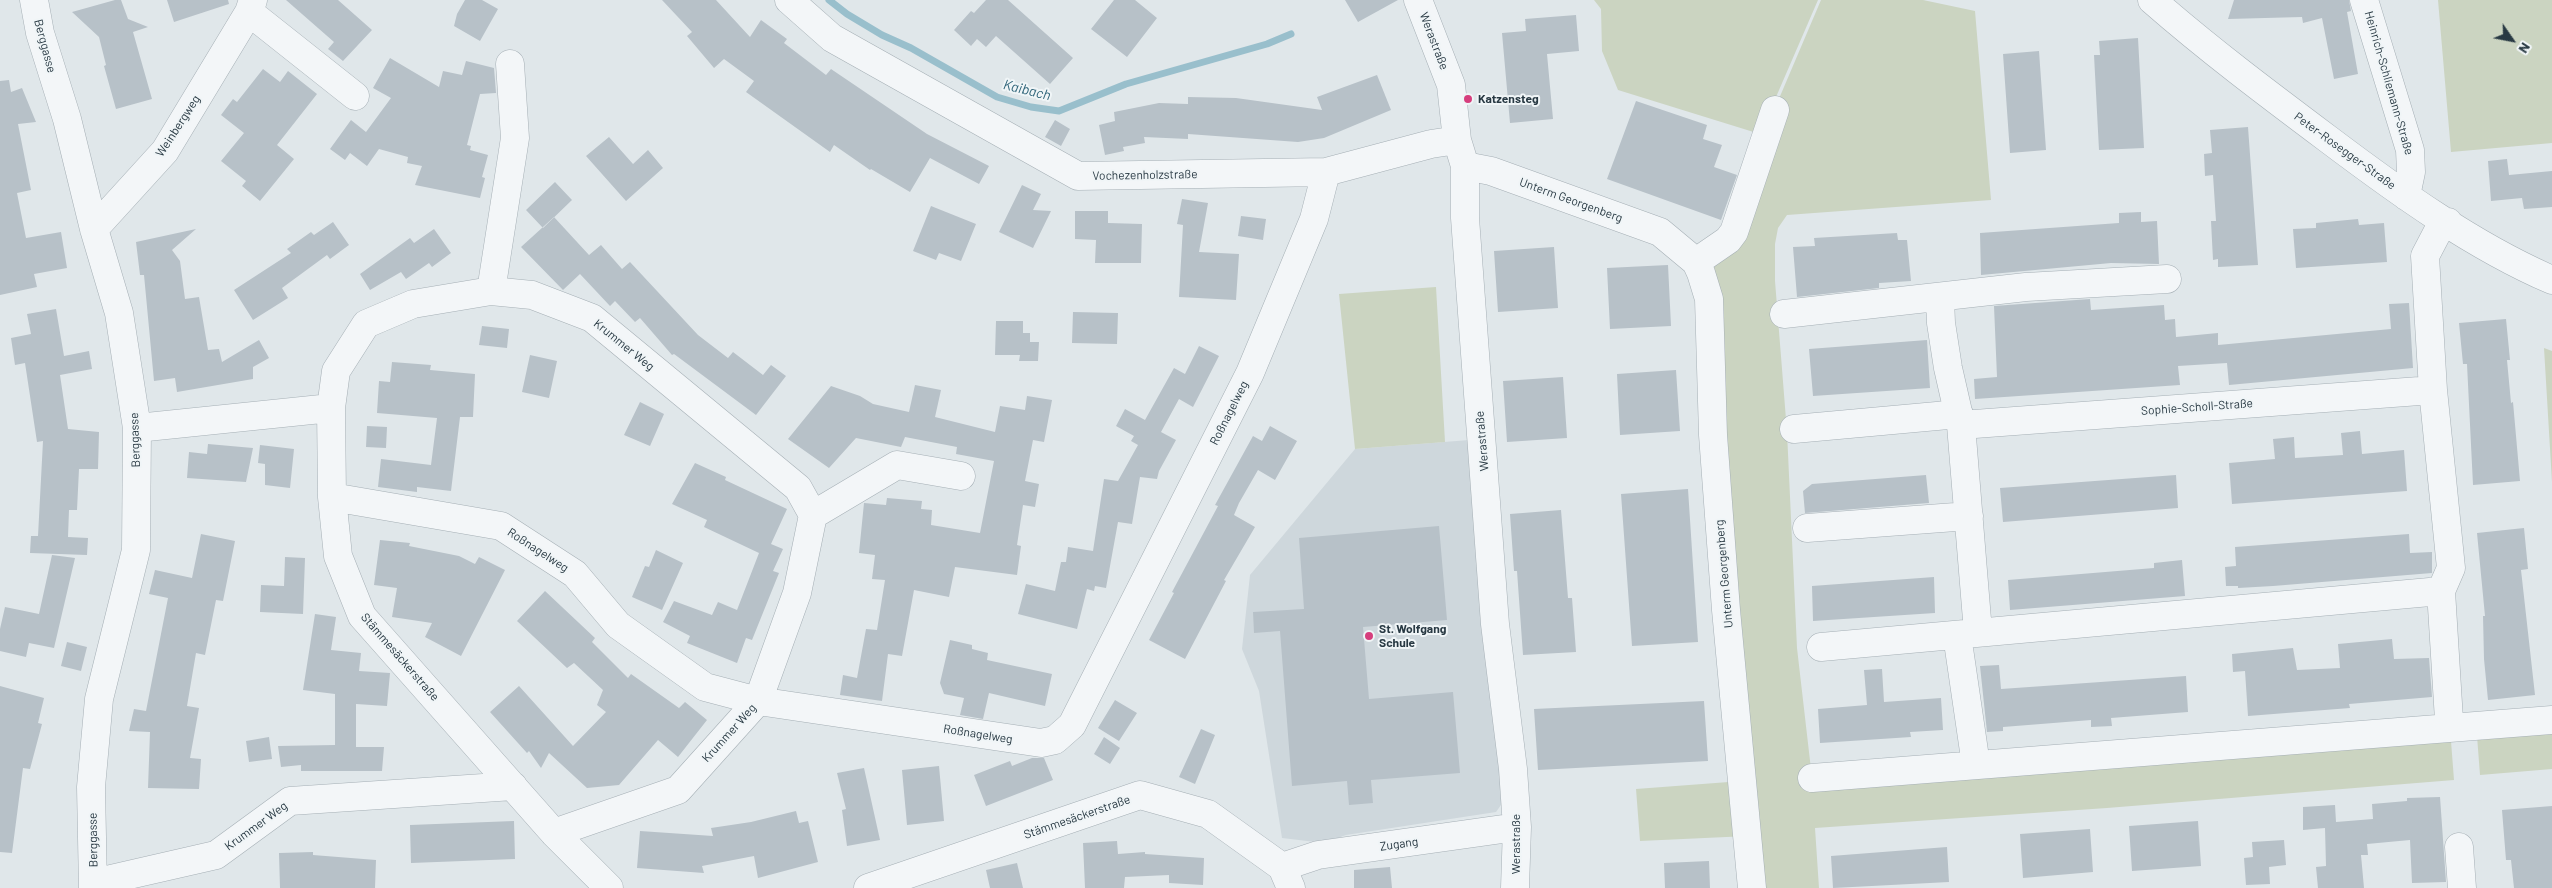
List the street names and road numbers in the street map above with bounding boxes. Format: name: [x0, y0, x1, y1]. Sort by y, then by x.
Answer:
street label: Heinrich-Schliemann-Straße: [2362, 9, 2416, 157]
street label: Werastraße: [1416, 10, 1452, 72]
street label: Berggasse: [31, 18, 59, 74]
street label: Weinbergweg: [153, 92, 203, 160]
street label: Peter-Rosegger-Straße: [2291, 109, 2399, 193]
street label: Vochezenholzstraße: [1092, 167, 1198, 183]
street label: Unterm Georgenberg: [1517, 175, 1625, 225]
street label: Krummer Weg: [591, 316, 657, 374]
street label: Roßnagelweg: [1207, 379, 1251, 447]
street label: Sophie-Scholl-Straße: [2141, 396, 2253, 418]
street label: Werastraße: [1472, 410, 1492, 472]
street label: Berggasse: [127, 412, 143, 468]
street label: Unterm Georgenberg: [1712, 519, 1736, 629]
street label: Roßnagelweg: [505, 525, 571, 575]
street label: Stämmesäckerstraße: [358, 610, 442, 704]
street label: Krummer Weg: [699, 701, 759, 765]
street label: Roßnagelweg: [942, 721, 1014, 747]
street label: Stämmesäckerstraße: [1022, 792, 1132, 842]
street label: Krummer Weg: [222, 798, 290, 854]
street label: Berggasse: [85, 812, 101, 868]
street label: Werastraße: [1509, 814, 1523, 874]
street label: Zugang: [1379, 834, 1419, 854]

